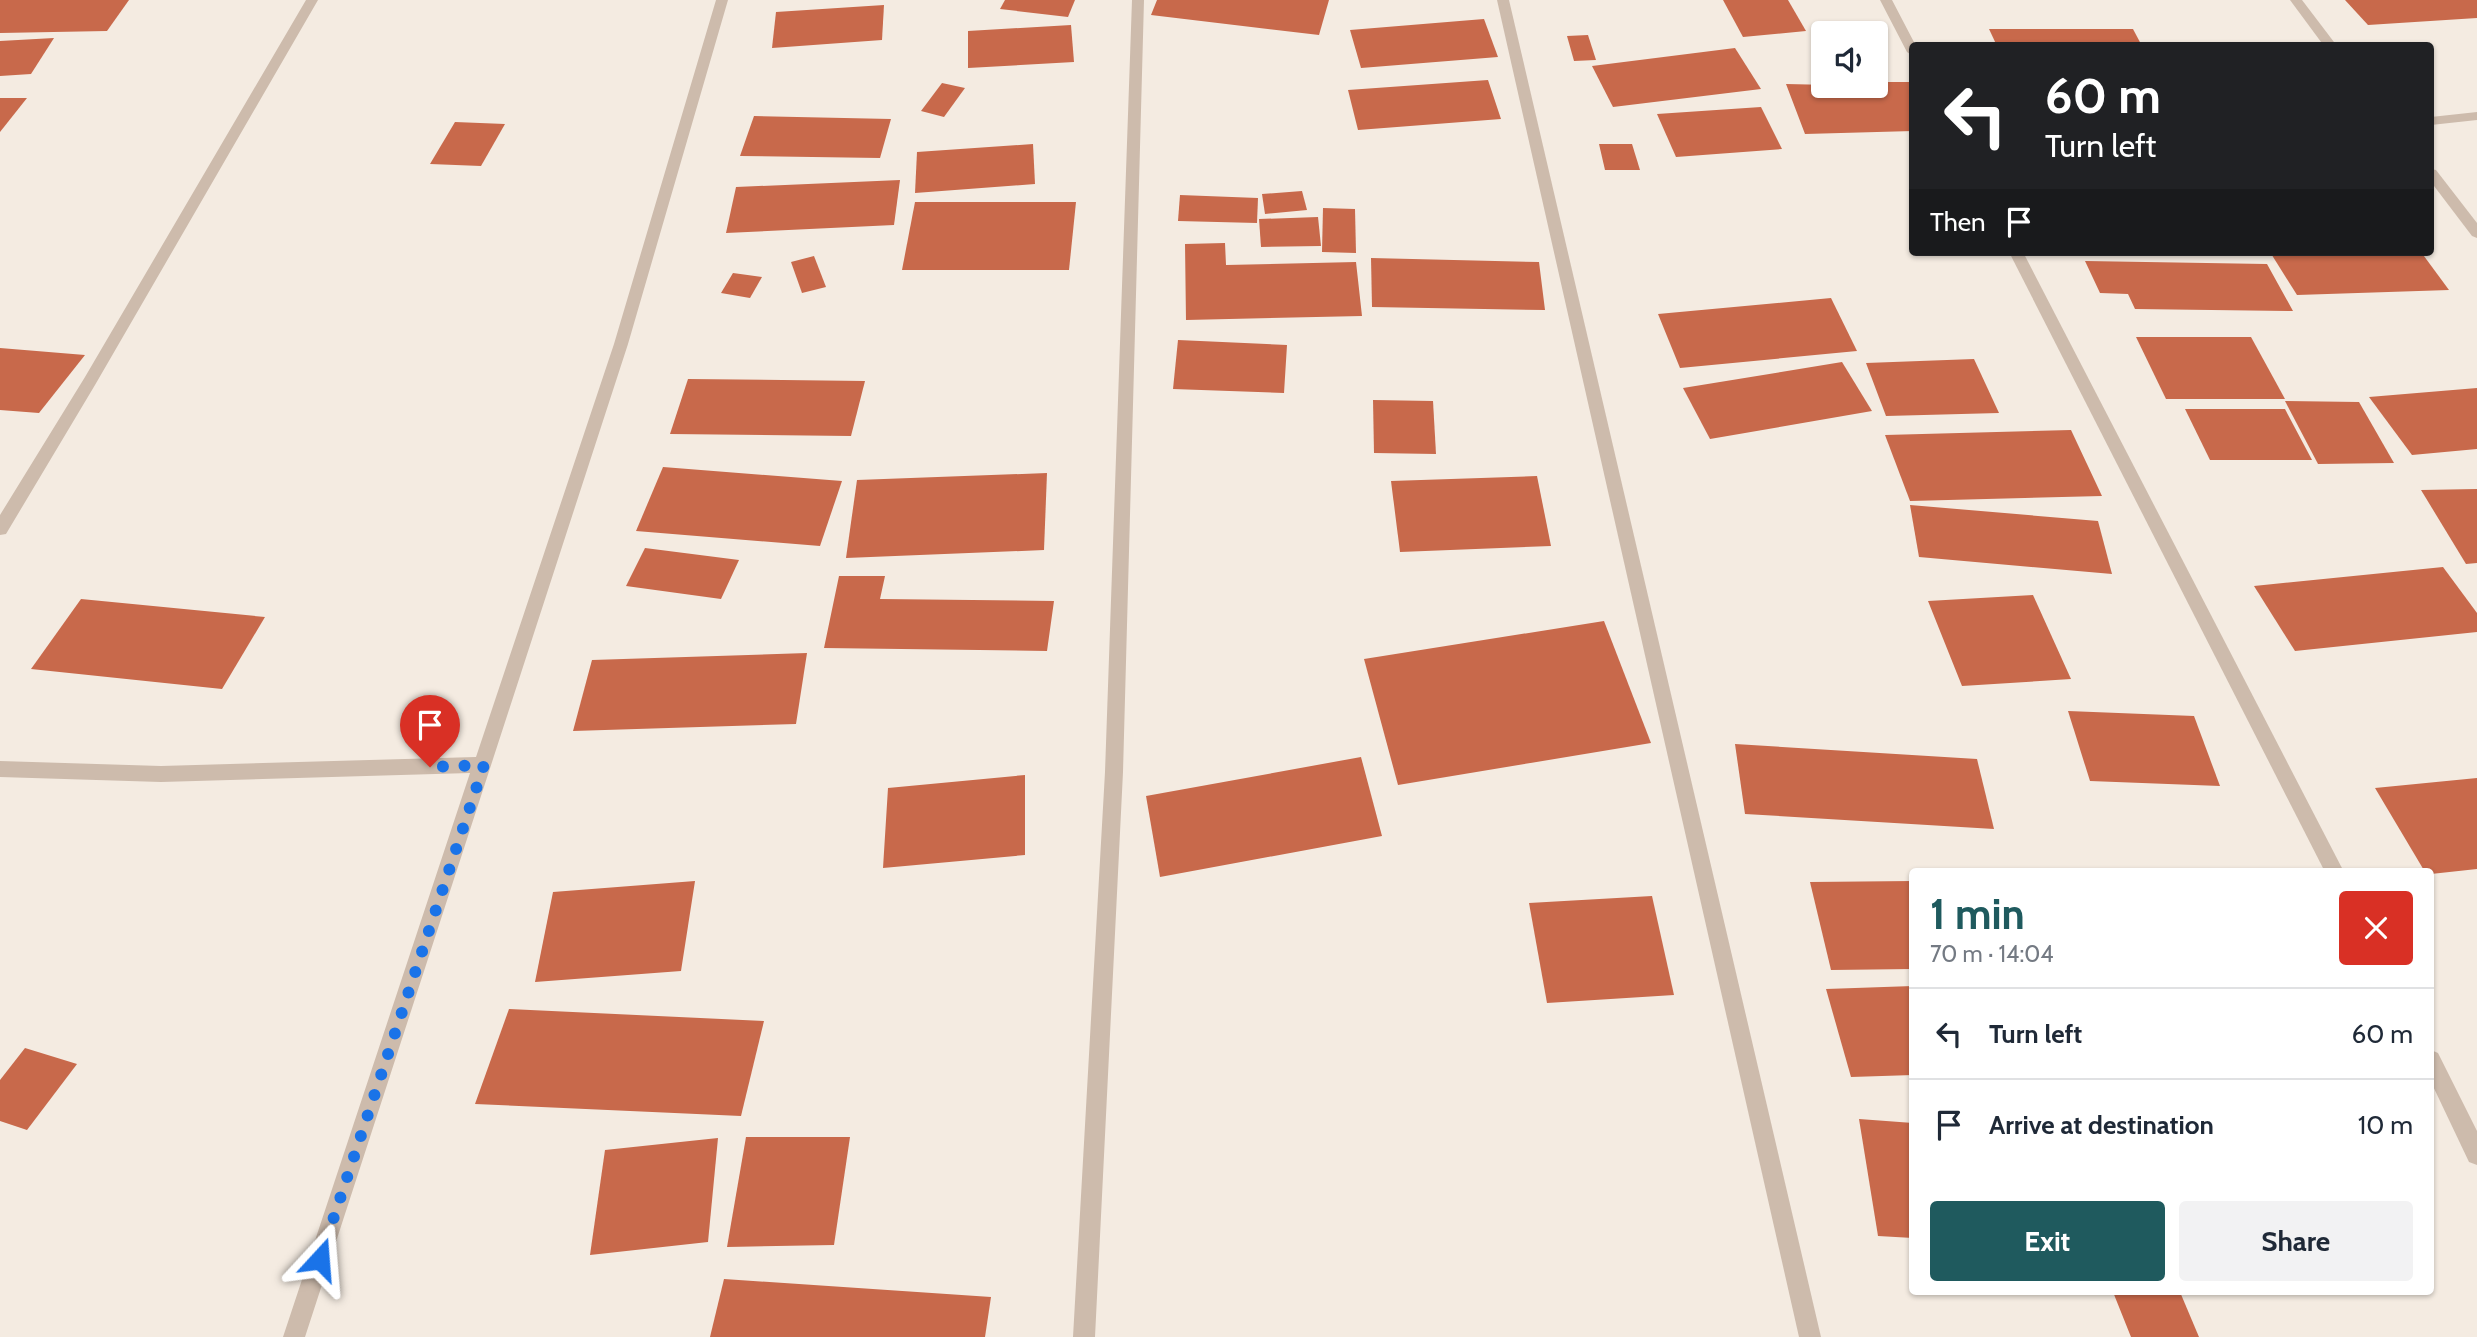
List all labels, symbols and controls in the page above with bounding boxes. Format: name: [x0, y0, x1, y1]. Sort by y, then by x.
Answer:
map controls: [1811, 21, 1888, 98]
button: sound: [1811, 21, 1888, 98]
text: 60 m: [2045, 66, 2161, 125]
icon: left: [1930, 70, 2021, 161]
text: Turn left: [2045, 126, 2156, 165]
icon: arrive: [2000, 203, 2038, 241]
text: Then: [1930, 206, 1986, 238]
pin: [400, 695, 460, 767]
icon: arrive: [411, 706, 449, 744]
text: 1 min: [1930, 888, 2025, 940]
button: close: [2339, 891, 2413, 965]
text: 70 m · 14:04: [1930, 940, 2054, 968]
icon: left: [1930, 1015, 1968, 1053]
text: Turn left: [1989, 1018, 2082, 1050]
text: 60 m: [2351, 1018, 2413, 1050]
icon: arrive: [1930, 1106, 1968, 1144]
text: Arrive at destination: [1989, 1109, 2214, 1141]
text: 10 m: [2358, 1109, 2413, 1141]
button: Exit: [1930, 1201, 2165, 1281]
button: Share: [2179, 1201, 2413, 1281]
position arrow: [283, 1222, 357, 1296]

